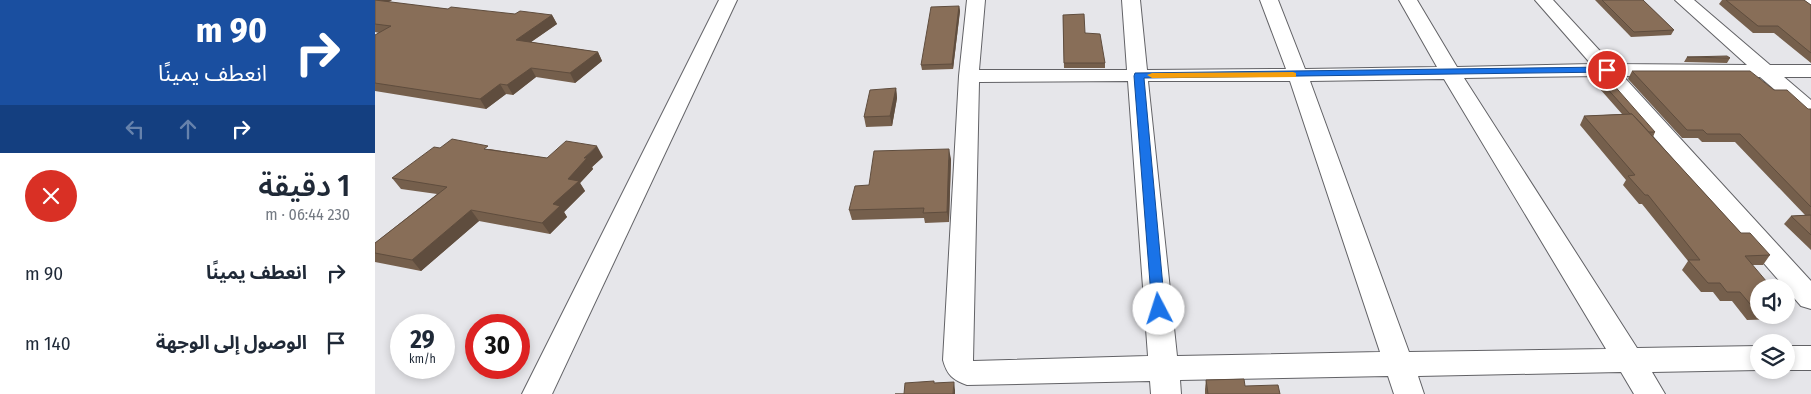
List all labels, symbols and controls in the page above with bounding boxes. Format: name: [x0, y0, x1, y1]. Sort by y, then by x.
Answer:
text: 90 m: [196, 9, 267, 51]
icon: right: [285, 20, 350, 85]
pin: [1586, 49, 1628, 91]
icon: arrive: [1593, 56, 1621, 84]
text: انعطف يمينًا: [158, 60, 267, 87]
icon: left: [121, 115, 149, 143]
icon: ahead: [174, 115, 202, 143]
icon: right: [227, 115, 255, 143]
text: 1 دقيقة: [258, 168, 350, 204]
button: close: [25, 170, 77, 222]
text: 230 m · 06:44: [265, 205, 350, 224]
icon: right: [322, 259, 350, 287]
text: انعطف يمينًا: [206, 261, 307, 284]
text: 90 m: [25, 262, 63, 285]
map controls: [1750, 279, 1795, 379]
button: sound: [1750, 279, 1795, 324]
position arrow: [1132, 282, 1184, 334]
speed limit sign: 30: [465, 314, 530, 379]
text: 29: [410, 325, 435, 355]
icon: arrive: [322, 329, 350, 357]
text: الوصول إلى الوجهة: [156, 331, 307, 354]
text: 140 m: [25, 332, 71, 355]
button: layers: [1750, 334, 1795, 379]
text: km/h: [409, 352, 436, 366]

